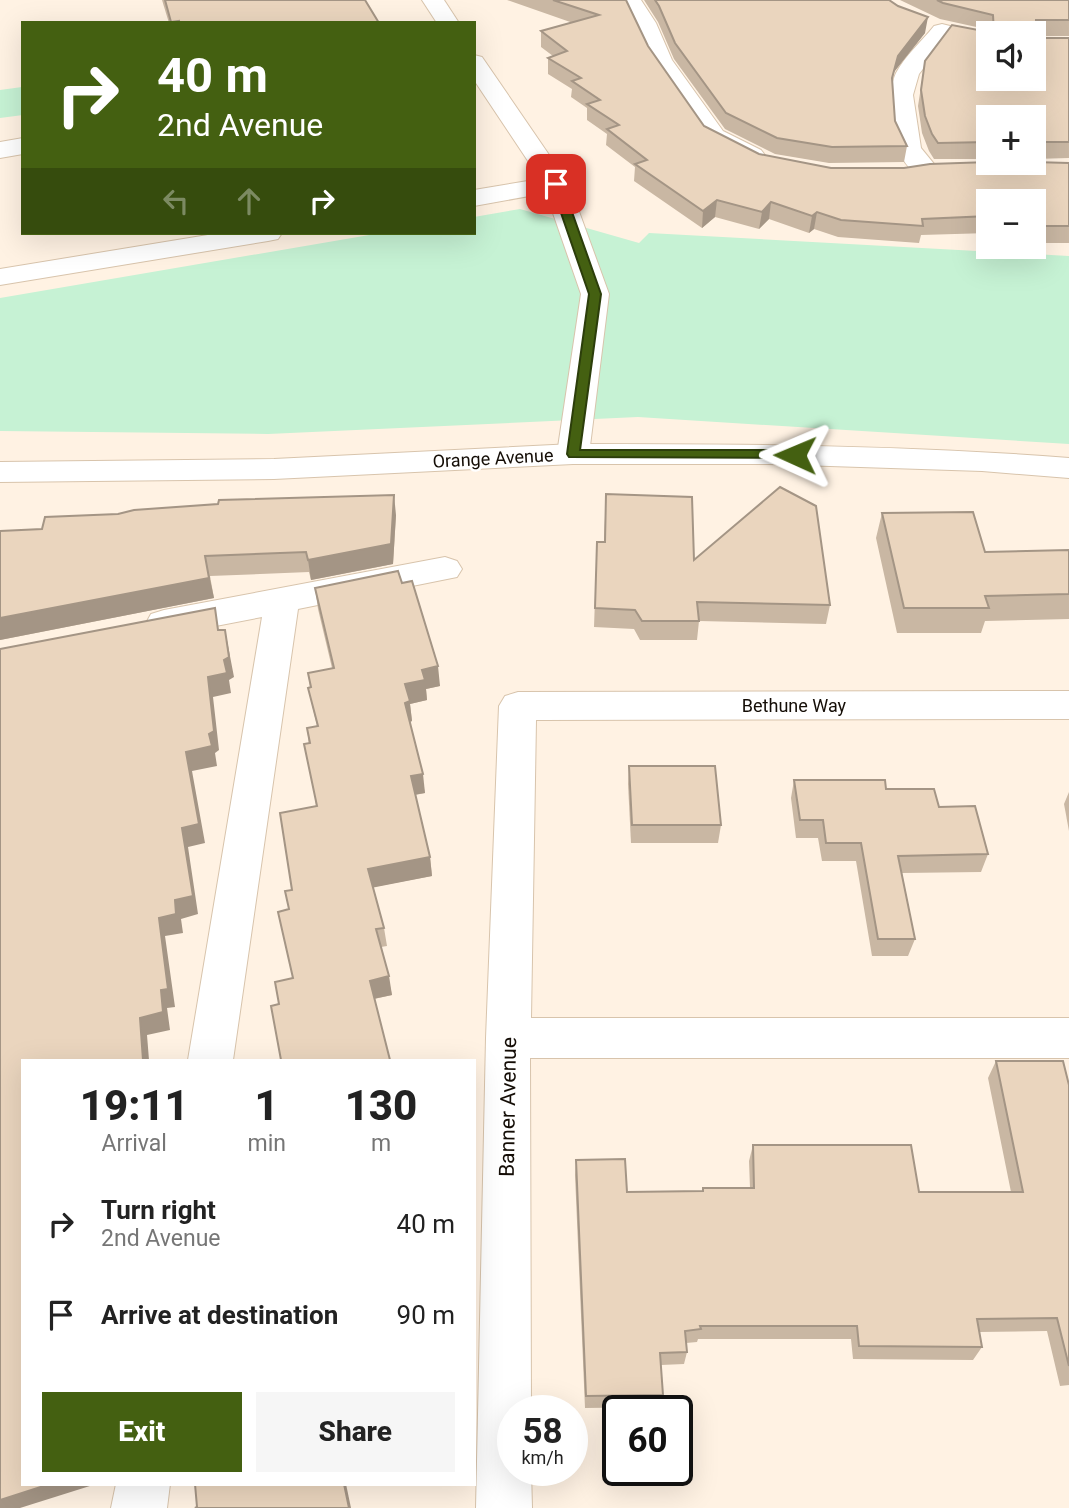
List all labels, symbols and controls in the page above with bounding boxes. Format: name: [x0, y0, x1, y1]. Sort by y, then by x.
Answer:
map controls: [976, 21, 1046, 259]
button: sound: [976, 21, 1046, 91]
text: 40 m: [157, 47, 268, 104]
icon: right: [42, 49, 133, 140]
button: +: [976, 105, 1046, 175]
text: 2nd Avenue: [157, 106, 323, 144]
pin: [526, 154, 586, 214]
icon: arrive: [537, 165, 575, 203]
icon: left: [157, 182, 195, 220]
icon: ahead: [230, 182, 268, 220]
icon: right: [303, 182, 341, 220]
button: −: [976, 189, 1046, 259]
position arrow: [758, 418, 832, 492]
street label: Orange Avenue: [432, 444, 554, 472]
street label: Bethune Way: [742, 695, 847, 716]
street label: Banner Avenue: [495, 1037, 521, 1177]
text: 19:11: [80, 1081, 189, 1130]
text: 1: [255, 1081, 279, 1130]
text: 130: [345, 1081, 417, 1130]
text: Arrival: [102, 1130, 167, 1157]
text: min: [247, 1130, 286, 1157]
text: m: [371, 1130, 391, 1157]
text: Turn right: [101, 1195, 216, 1225]
icon: right: [42, 1205, 80, 1243]
text: 40 m: [397, 1209, 455, 1239]
text: 2nd Avenue: [101, 1225, 221, 1252]
icon: arrive: [42, 1296, 80, 1334]
text: Arrive at destination: [101, 1300, 338, 1330]
text: 90 m: [397, 1300, 455, 1330]
button: Exit: [42, 1392, 242, 1472]
button: Share: [256, 1392, 455, 1472]
speed limit sign: 60: [602, 1395, 693, 1486]
text: 58: [522, 1411, 563, 1452]
text: km/h: [521, 1447, 564, 1468]

